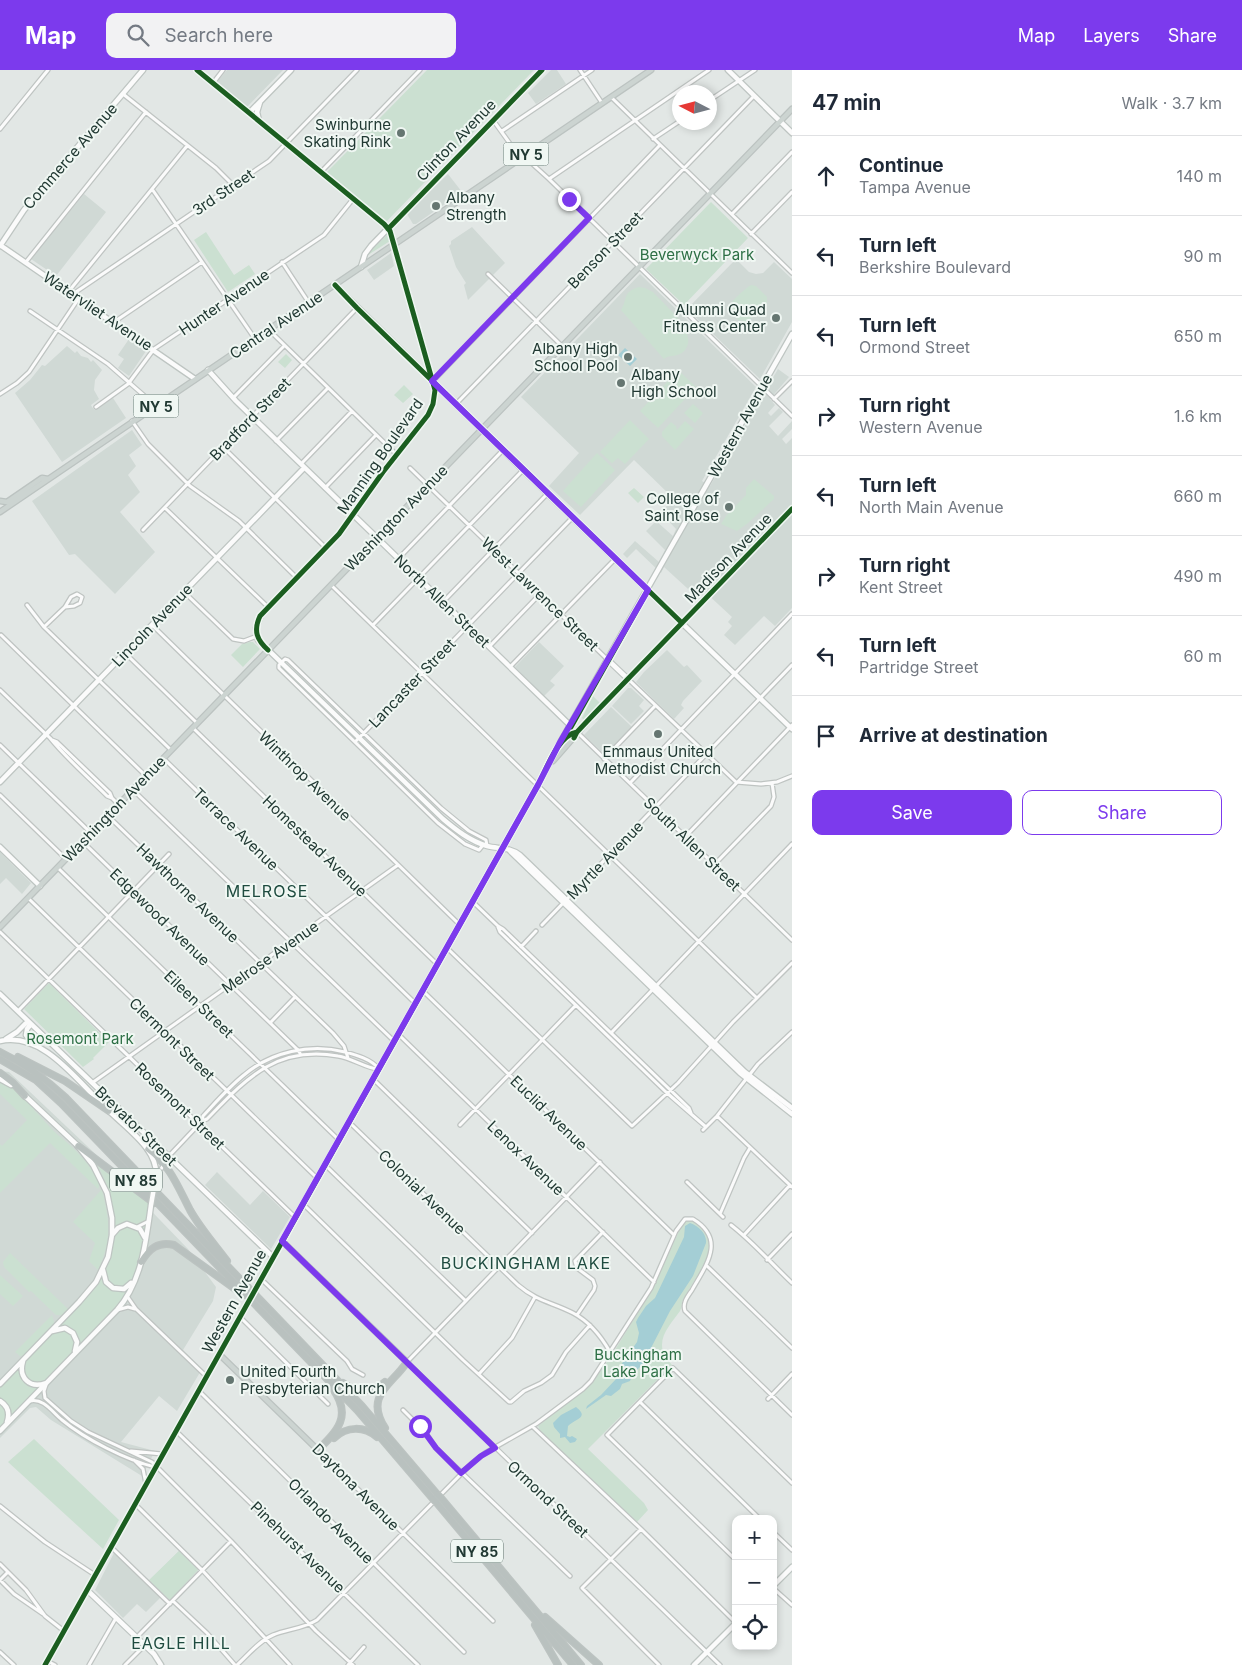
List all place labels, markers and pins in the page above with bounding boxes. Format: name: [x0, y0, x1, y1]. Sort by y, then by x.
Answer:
place label: Swinburne Skating Rink: [304, 115, 392, 151]
marker: Swinburne Skating Rink: [395, 127, 407, 139]
place label: Albany Strength: [446, 188, 507, 224]
marker: Albany Strength: [430, 200, 442, 212]
place label: Alumni Quad Fitness Center: [663, 300, 766, 336]
marker: Alumni Quad Fitness Center: [770, 312, 782, 324]
place label: Albany High School Pool: [532, 339, 618, 375]
marker: Albany High School Pool: [622, 351, 634, 363]
place label: Albany High School: [631, 365, 717, 401]
marker: Albany High School: [615, 377, 627, 389]
place label: College of Saint Rose: [644, 489, 719, 525]
marker: College of Saint Rose: [723, 501, 735, 513]
marker: Emmaus United Methodist Church: [652, 728, 664, 740]
place label: Emmaus United Methodist Church: [595, 742, 721, 778]
place label: United Fourth Presbyterian Church: [240, 1362, 385, 1398]
marker: United Fourth Presbyterian Church: [224, 1374, 236, 1386]

